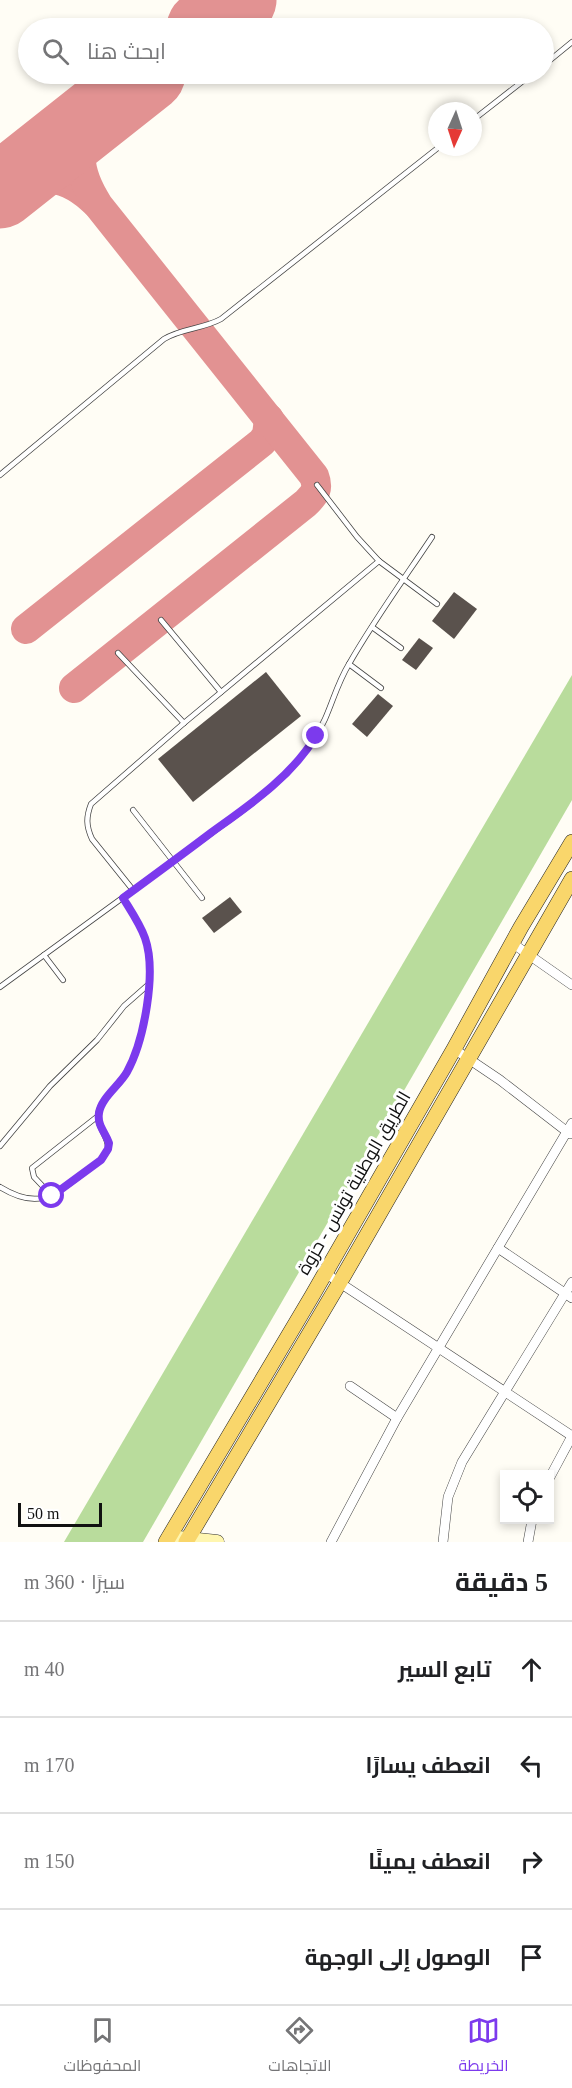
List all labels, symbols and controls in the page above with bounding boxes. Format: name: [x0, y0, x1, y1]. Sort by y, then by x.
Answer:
search box: [18, 18, 554, 84]
icon: search: [39, 35, 72, 68]
text: ابحث هنا: [87, 39, 166, 64]
north arrow: [428, 102, 482, 156]
route end: [302, 722, 328, 748]
street label: الطريق الوطنية تونس - حزوة: [293, 1088, 416, 1279]
route start: [38, 1182, 64, 1208]
map controls: [500, 1470, 554, 1524]
button: locate: [500, 1470, 554, 1524]
scale bar: [18, 1500, 102, 1528]
text: 50 m: [27, 1505, 59, 1522]
text: 5 دقيقة: [455, 1568, 548, 1597]
text: سيرًا · 360 m: [24, 1571, 125, 1593]
icon: ahead: [515, 1653, 548, 1686]
text: تابع السير: [398, 1657, 491, 1682]
text: 40 m: [24, 1658, 65, 1680]
icon: left: [515, 1749, 548, 1782]
text: انعطف يسارًا: [366, 1753, 491, 1778]
text: 170 m: [24, 1754, 75, 1776]
icon: right: [515, 1845, 548, 1878]
text: انعطف يمينًا: [368, 1849, 491, 1874]
text: 150 m: [24, 1850, 75, 1872]
icon: arrive: [515, 1941, 548, 1974]
text: الوصول إلى الوجهة: [305, 1945, 491, 1970]
tab: المحفوظات: [63, 2014, 141, 2080]
tab: الاتجاهات: [268, 2014, 332, 2080]
tab: الخريطة: [459, 2014, 509, 2080]

